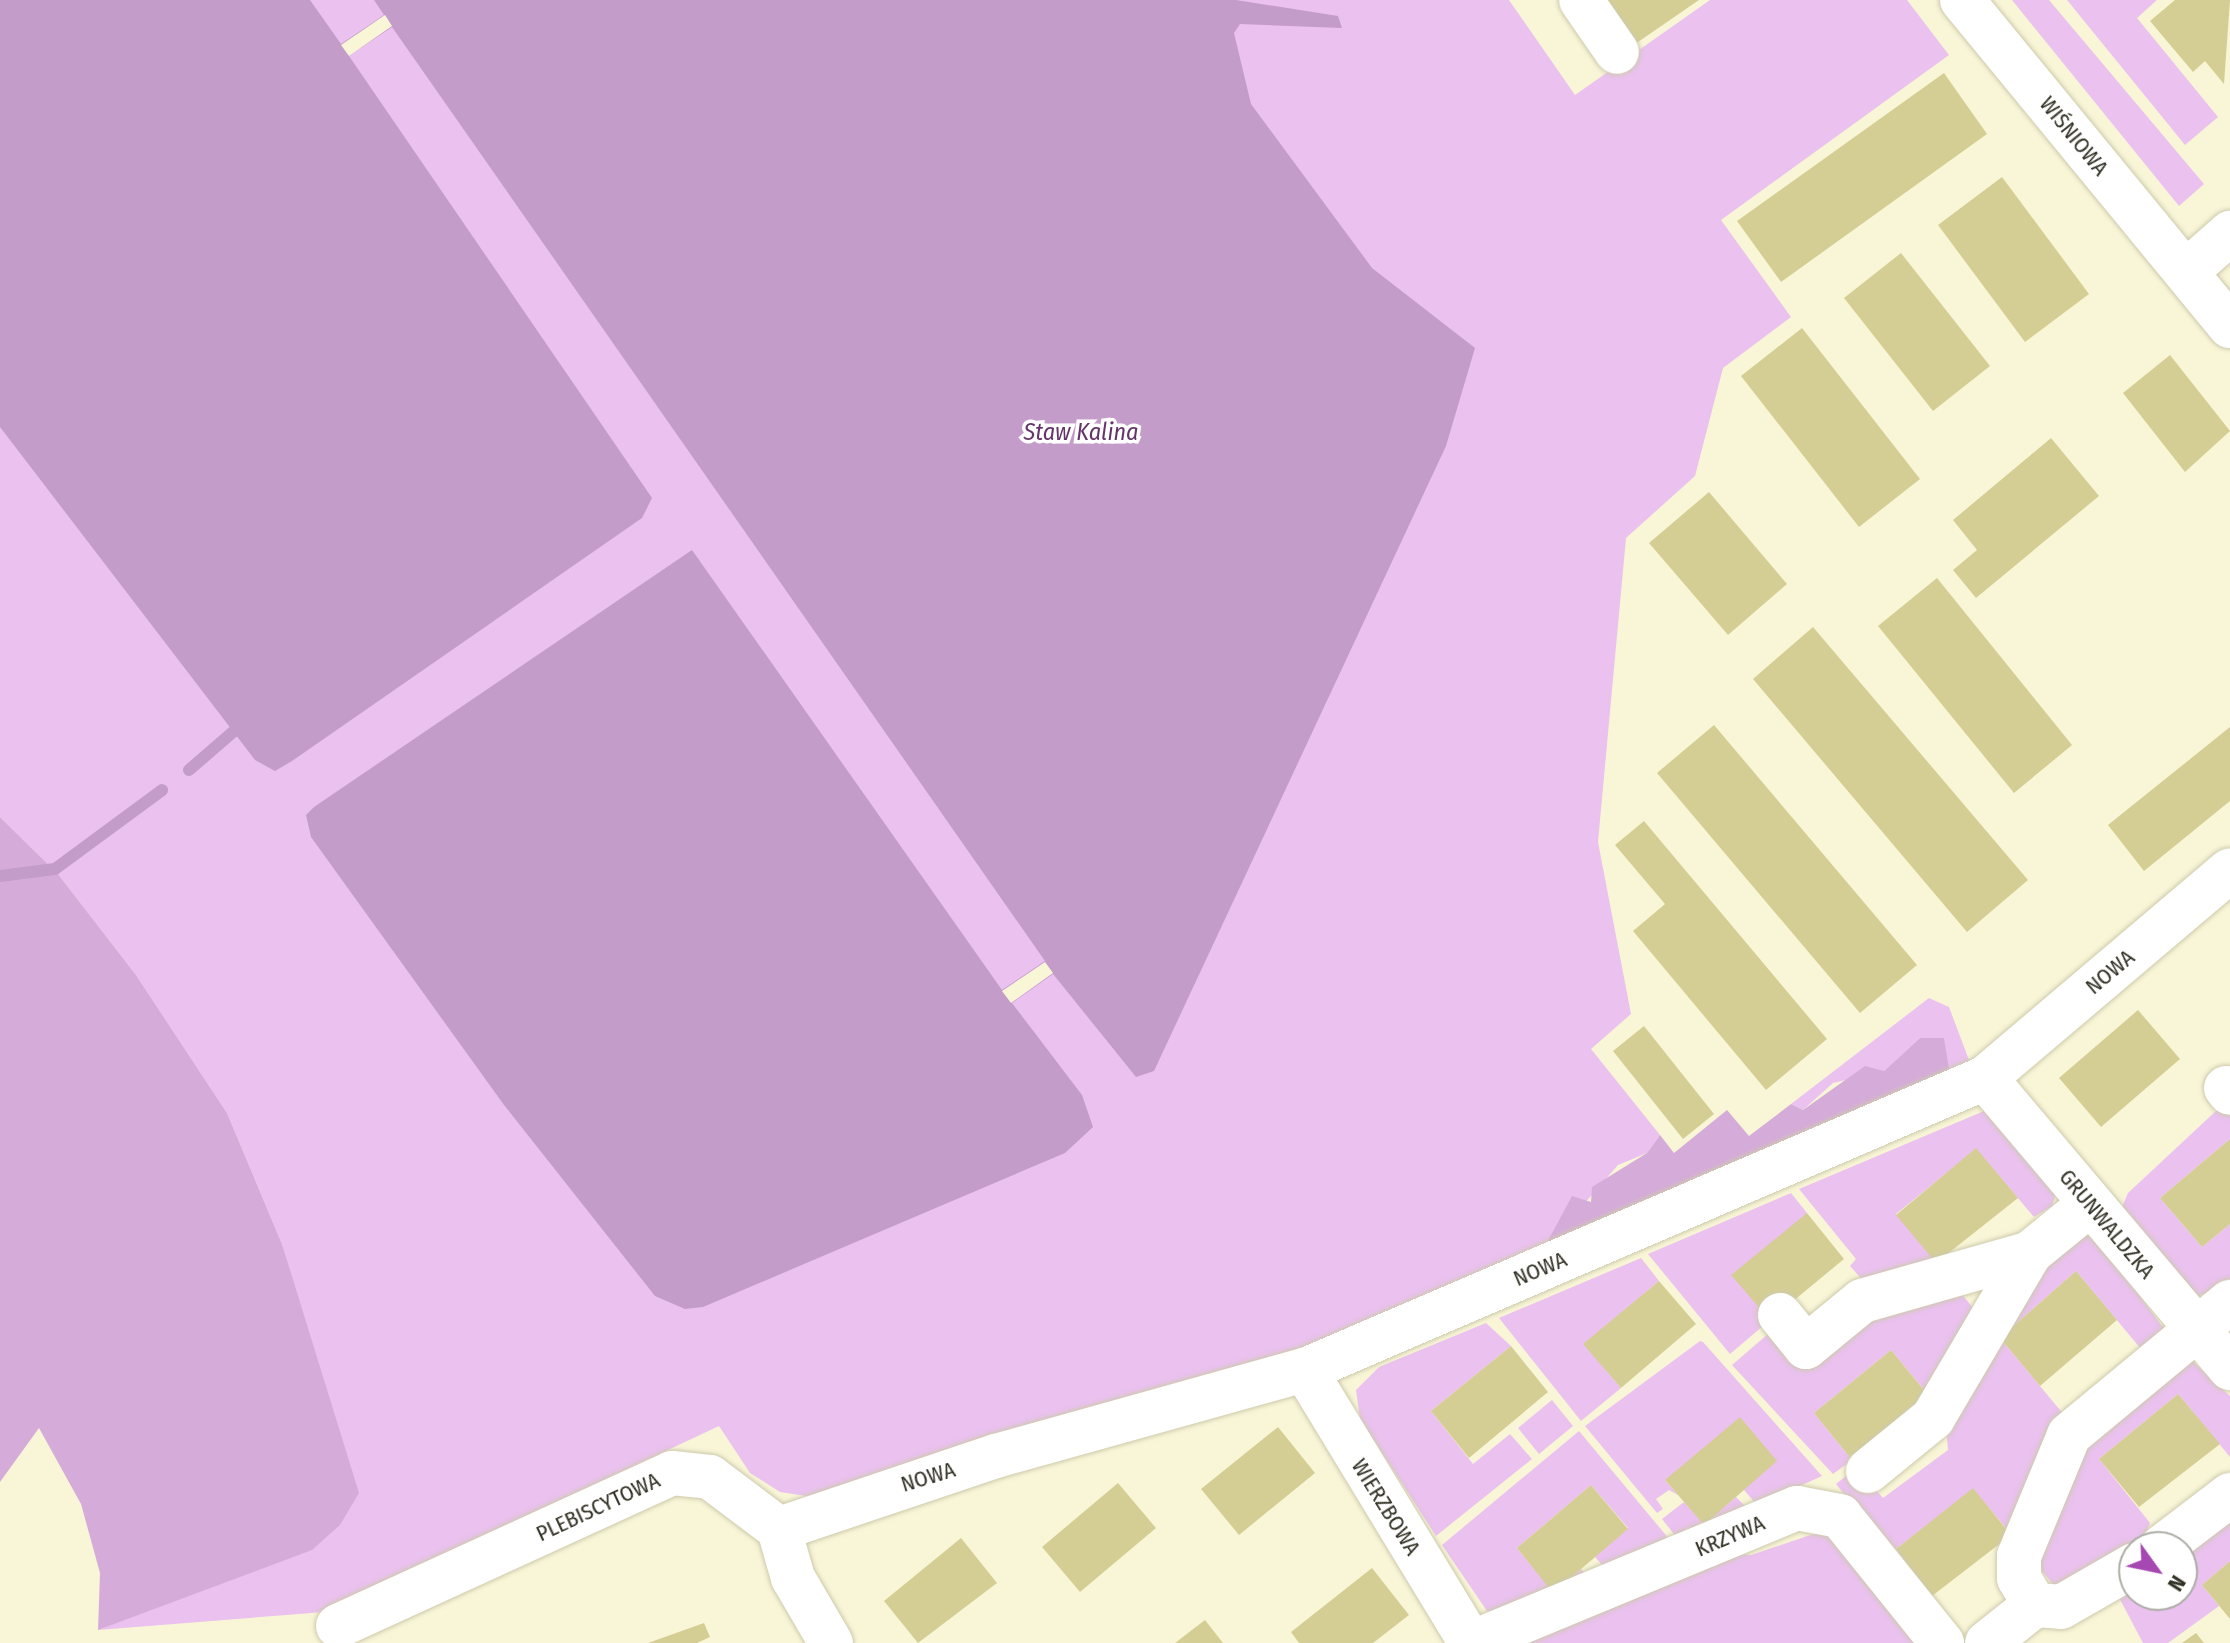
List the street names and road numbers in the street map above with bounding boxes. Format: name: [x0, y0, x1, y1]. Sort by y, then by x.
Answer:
street label: WIŚNIOWA: [2034, 91, 2114, 181]
street label: NOWA: [2080, 944, 2140, 1000]
street label: GRUNWALDZKA: [2054, 1164, 2160, 1284]
street label: NOWA: [1509, 1246, 1571, 1292]
street label: WIERZBOWA: [1346, 1454, 1426, 1560]
street label: NOWA: [898, 1456, 958, 1498]
street label: PLEBISCYTOWA: [532, 1467, 664, 1547]
street label: KRZYWA: [1691, 1510, 1769, 1562]

